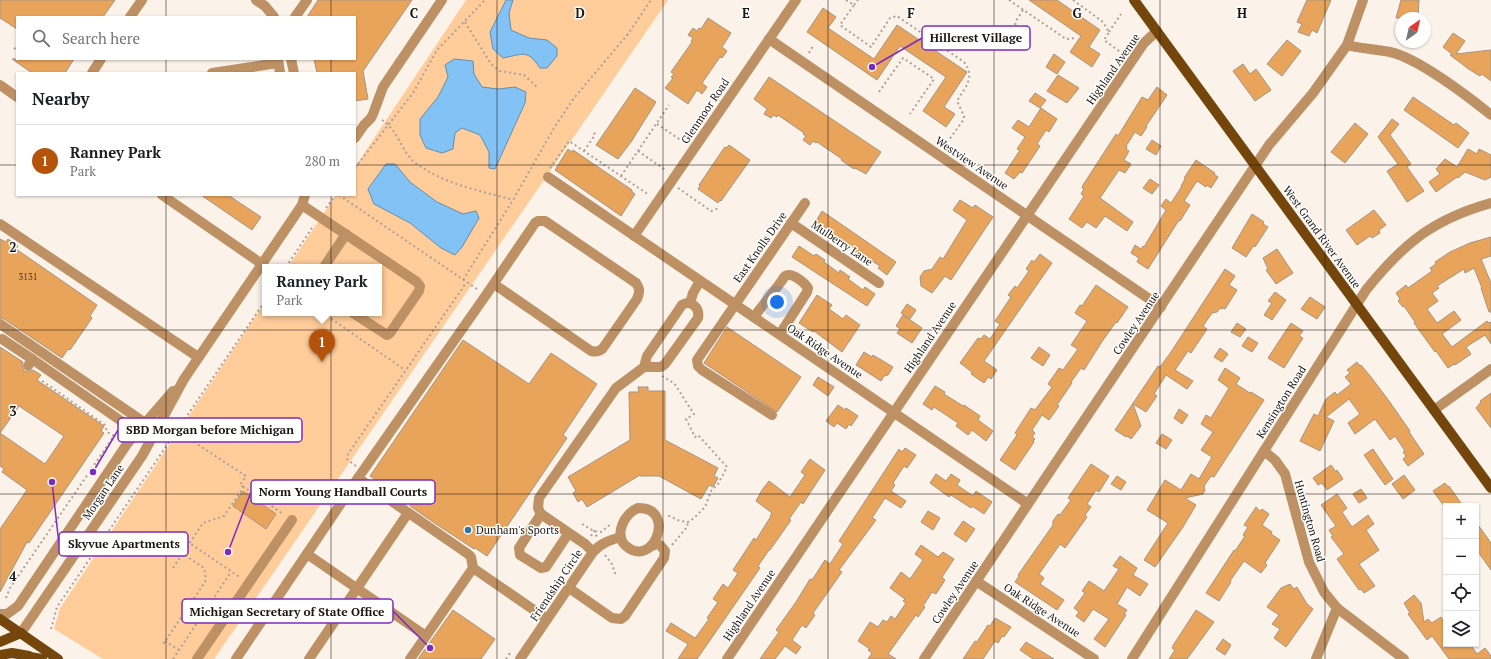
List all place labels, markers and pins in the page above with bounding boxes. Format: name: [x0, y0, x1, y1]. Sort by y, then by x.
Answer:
callout: Hillcrest Village: [922, 26, 1030, 50]
pin: 1: [309, 329, 335, 362]
callout: SBD Morgan before Michigan: [118, 418, 302, 442]
callout: Norm Young Handball Courts: [251, 480, 435, 504]
place label: Dunham's Sports: [476, 523, 559, 537]
marker: Dunham's Sports: [463, 525, 473, 535]
callout: Skyvue Apartments: [59, 532, 188, 556]
callout: Michigan Secretary of State Office: [182, 599, 393, 623]

